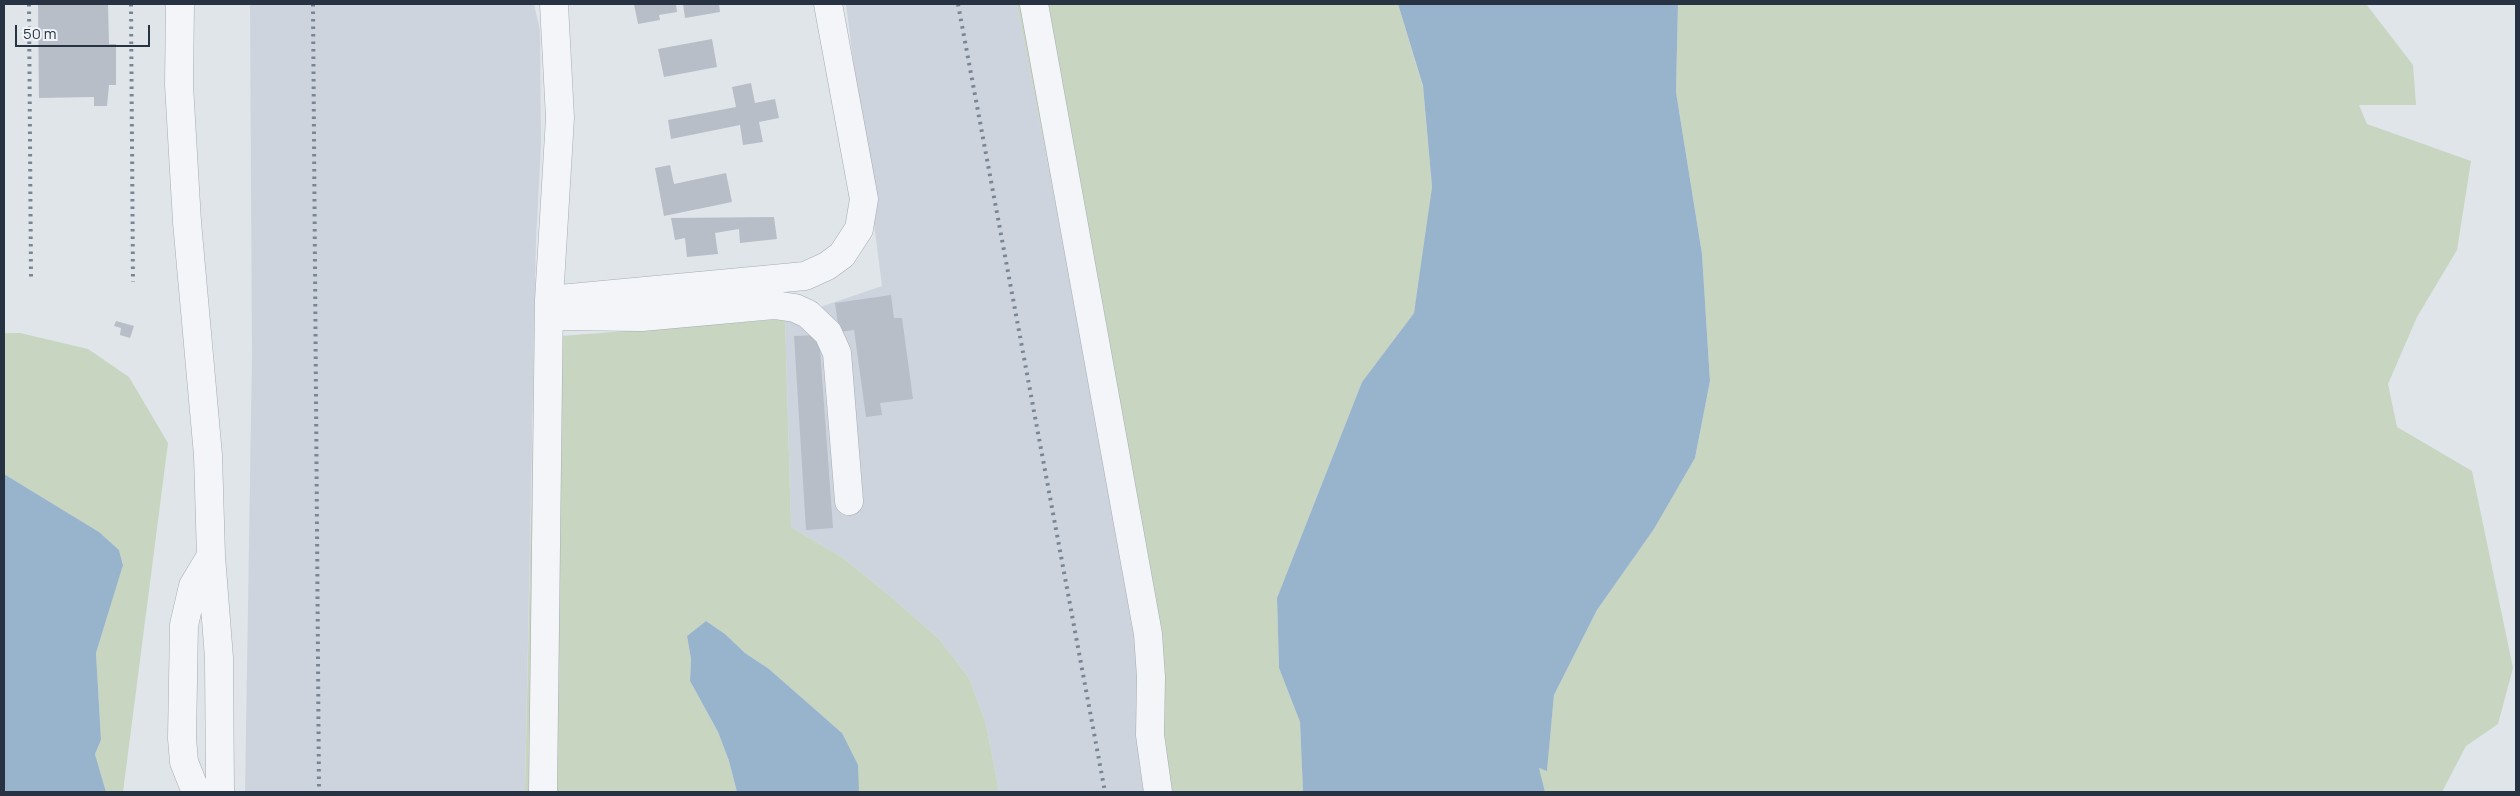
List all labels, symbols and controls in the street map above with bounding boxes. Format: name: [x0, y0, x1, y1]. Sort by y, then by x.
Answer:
scale bar: [18, 15, 152, 47]
text: 50 m: [23, 23, 57, 44]

